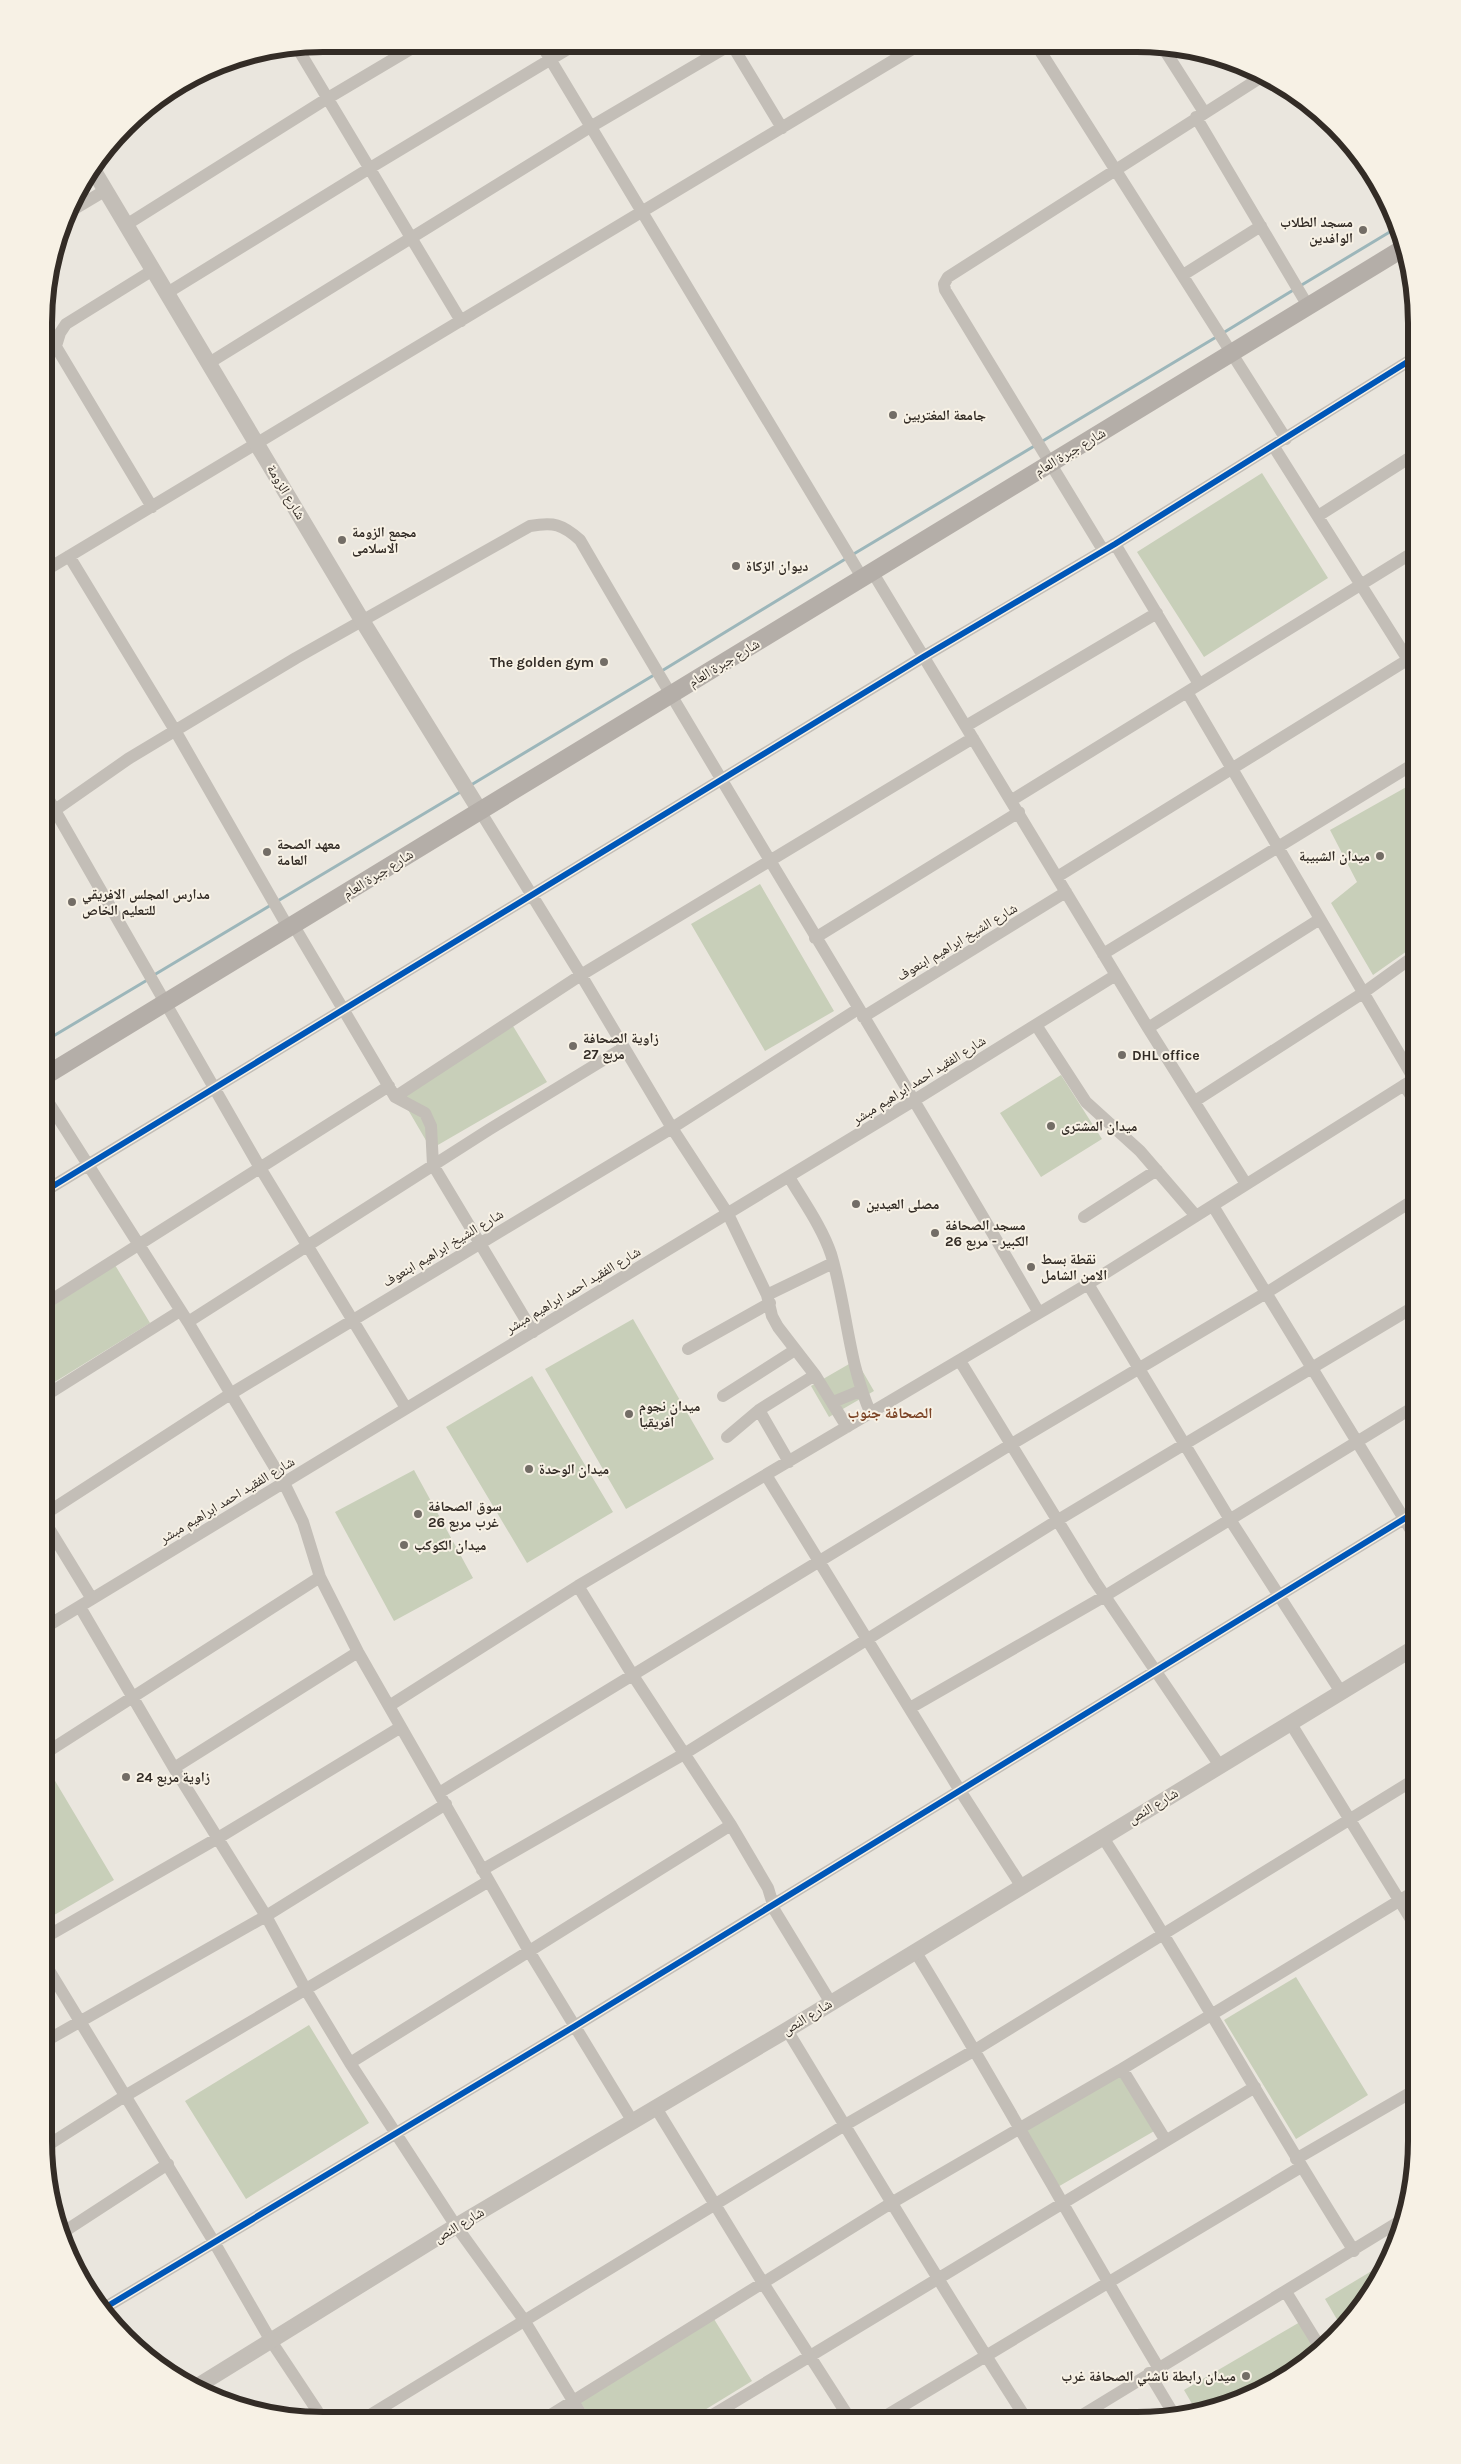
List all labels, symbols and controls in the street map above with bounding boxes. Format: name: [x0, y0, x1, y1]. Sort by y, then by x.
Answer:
place label: مسجد الطلاب الوافدين: [1280, 214, 1353, 247]
marker: مسجد الطلاب الوافدين: [1357, 224, 1369, 236]
place label: جامعة المغتربين: [903, 407, 986, 424]
marker: جامعة المغتربين: [887, 409, 899, 421]
street label: شارع جبرة العام: [1031, 424, 1109, 481]
street label: شارع الزومة: [262, 461, 309, 523]
place label: مجمع الزومة الاسلامى: [352, 524, 416, 557]
marker: مجمع الزومة الاسلامى: [336, 534, 348, 546]
place label: ديوان الزكاة: [746, 558, 808, 575]
marker: ديوان الزكاة: [730, 560, 742, 572]
street label: شارع جبرة العام: [685, 635, 763, 692]
place label: The golden gym: [490, 654, 594, 671]
marker: The golden gym: [598, 656, 610, 668]
place label: معهد الصحة العامة: [277, 836, 340, 869]
marker: معهد الصحة العامة: [261, 846, 273, 858]
street label: شارع جبرة العام: [340, 846, 417, 903]
place label: ميدان الشبيبة: [1299, 848, 1370, 865]
marker: ميدان الشبيبة: [1374, 850, 1386, 862]
place label: مدارس المجلس الافريقي للتعليم الخاص: [82, 886, 210, 920]
marker: مدارس المجلس الافريقي للتعليم الخاص: [66, 896, 78, 908]
street label: شارع الشيخ ابراهيم ابنعوف: [894, 899, 1021, 986]
place label: زاوية الصحافة مربع 27: [583, 1030, 659, 1064]
street label: شارع الفقيد احمد ابراهيم مبشر: [848, 1032, 990, 1130]
marker: زاوية الصحافة مربع 27: [567, 1040, 579, 1052]
place label: DHL office: [1132, 1047, 1200, 1064]
marker: DHL office: [1116, 1049, 1128, 1061]
place label: ميدان المشترى: [1061, 1118, 1137, 1135]
marker: ميدان المشترى: [1045, 1120, 1057, 1132]
place label: مصلى العيدين: [866, 1196, 939, 1213]
marker: مصلى العيدين: [850, 1198, 862, 1210]
street label: شارع الشيخ ابراهيم ابنعوف: [380, 1205, 507, 1292]
place label: مسجد الصحافة الكبير - مربع 26: [945, 1217, 1029, 1251]
marker: مسجد الصحافة الكبير - مربع 26: [929, 1227, 941, 1239]
street label: شارع الفقيد احمد ابراهيم مبشر: [502, 1243, 644, 1338]
place label: نقطة بسط الامن الشامل: [1041, 1251, 1107, 1284]
marker: نقطة بسط الامن الشامل: [1025, 1261, 1037, 1273]
place label: ميدان نجوم افريقيا: [639, 1398, 700, 1431]
district label: الصحافة جنوب: [847, 1404, 933, 1422]
marker: ميدان نجوم افريقيا: [623, 1408, 635, 1420]
street label: شارع الفقيد احمد ابراهيم مبشر: [156, 1453, 298, 1548]
place label: ميدان الوحدة: [539, 1461, 609, 1478]
marker: ميدان الوحدة: [523, 1463, 535, 1475]
place label: سوق الصحافة غرب مربع 26: [428, 1498, 502, 1532]
marker: سوق الصحافة غرب مربع 26: [412, 1508, 424, 1520]
place label: ميدان الكوكب: [414, 1537, 486, 1554]
marker: ميدان الكوكب: [398, 1539, 410, 1551]
place label: زاوية مربع 24: [136, 1769, 210, 1787]
marker: زاوية مربع 24: [120, 1771, 132, 1783]
street label: شارع النص: [1125, 1784, 1182, 1828]
street label: شارع النص: [779, 1995, 836, 2040]
street label: شارع النص: [431, 2203, 488, 2247]
place label: ميدان رابطة ناشئي الصحافة غرب: [1061, 2368, 1236, 2387]
marker: ميدان رابطة ناشئي الصحافة غرب: [1240, 2370, 1252, 2382]

